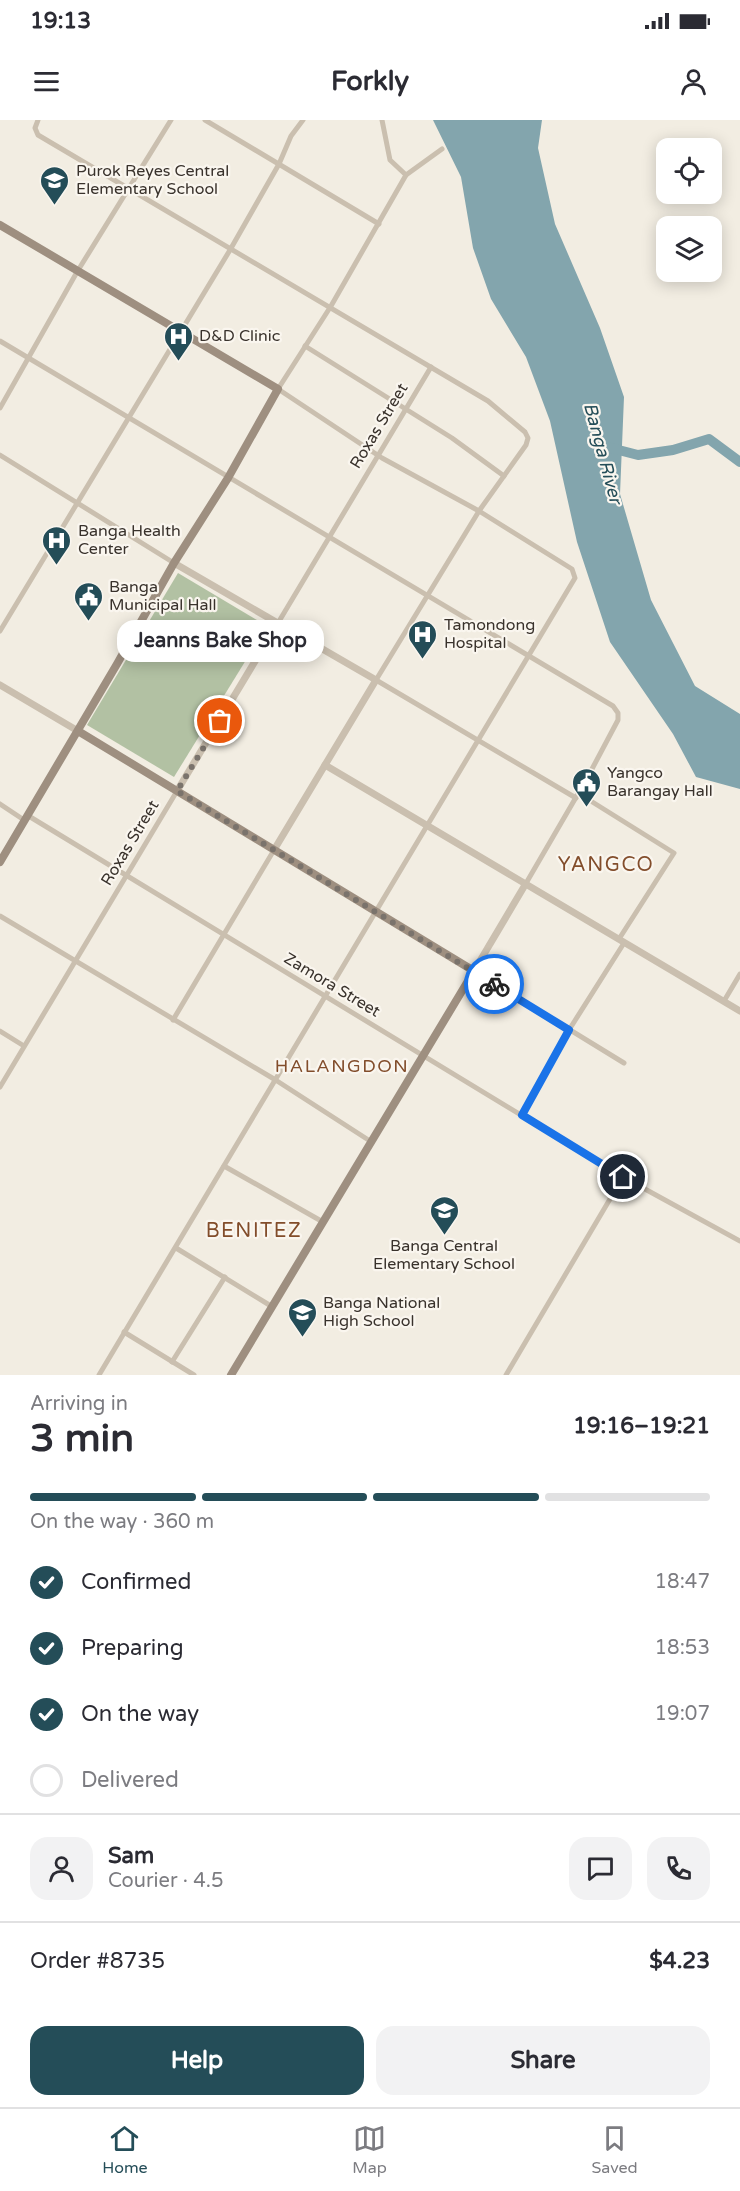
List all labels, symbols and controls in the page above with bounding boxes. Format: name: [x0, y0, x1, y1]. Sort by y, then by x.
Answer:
text: 19:13: [30, 8, 91, 34]
icon: menu: [30, 65, 63, 98]
text: Forkly: [331, 65, 409, 98]
icon: person: [677, 65, 710, 98]
map controls: [656, 138, 722, 282]
button: locate: [656, 138, 722, 204]
place label: Purok Reyes Central Elementary School: [76, 161, 229, 199]
school or university icon: Purok Reyes Central Elementary School: [39, 164, 71, 206]
button: layers: [656, 216, 722, 282]
hospital icon: D&D Clinic: [162, 320, 194, 362]
place label: D&D Clinic: [199, 326, 280, 346]
street label: Roxas Street: [346, 380, 412, 472]
water label: Banga River: [579, 400, 628, 508]
place label: Banga Health Center: [78, 521, 181, 559]
hospital icon: Banga Health Center: [41, 524, 73, 566]
place label: Banga Municipal Hall: [109, 577, 217, 615]
public building icon: Banga Municipal Hall: [72, 580, 104, 622]
place label: Tamondong Hospital: [444, 615, 535, 653]
hospital icon: Tamondong Hospital: [407, 618, 439, 660]
callout: Jeanns Bake Shop: [116, 619, 324, 661]
text: Jeanns Bake Shop: [134, 629, 307, 653]
pin: [194, 695, 245, 746]
icon: bag: [203, 704, 236, 737]
place label: Yangco Barangay Hall: [607, 763, 713, 801]
public building icon: Yangco Barangay Hall: [570, 766, 602, 808]
street label: Roxas Street: [97, 797, 163, 889]
district label: YANGCO: [558, 853, 654, 877]
street label: Zamora Street: [280, 948, 384, 1022]
courier: [464, 954, 524, 1014]
icon: bike: [478, 968, 511, 1001]
district label: HALANGDON: [275, 1055, 409, 1077]
pin: [597, 1151, 648, 1202]
icon: home: [606, 1160, 639, 1193]
school or university icon: Banga Central Elementary School: [428, 1194, 460, 1236]
district label: BENITEZ: [206, 1219, 302, 1243]
place label: Banga Central Elementary School: [373, 1236, 515, 1274]
place label: Banga National High School: [323, 1293, 440, 1331]
school or university icon: Banga National High School: [286, 1296, 318, 1338]
text: Arriving in: [30, 1392, 128, 1416]
text: 19:16–19:21: [573, 1413, 710, 1439]
text: 3 min: [30, 1415, 134, 1462]
text: On the way · 360 m: [30, 1510, 214, 1534]
icon: check: [30, 1566, 63, 1599]
text: Confirmed: [81, 1569, 191, 1595]
text: 18:47: [655, 1570, 710, 1594]
icon: check: [30, 1632, 63, 1665]
text: Preparing: [81, 1635, 184, 1661]
text: 18:53: [655, 1636, 710, 1660]
icon: check: [30, 1698, 63, 1731]
text: On the way: [81, 1701, 199, 1727]
text: 19:07: [655, 1702, 710, 1726]
text: Delivered: [81, 1767, 179, 1793]
button: person: [30, 1837, 93, 1900]
button: chat: [569, 1837, 632, 1900]
button: phone: [647, 1837, 710, 1900]
text: Sam: [108, 1843, 154, 1869]
text: Courier · 4.5: [108, 1869, 223, 1893]
text: Order #8735: [30, 1948, 165, 1974]
text: $4.23: [649, 1948, 710, 1974]
button: Help: [30, 2026, 364, 2095]
button: Share: [376, 2026, 710, 2095]
tab: Home: [102, 2122, 148, 2178]
tab: Map: [352, 2122, 387, 2178]
tab: Saved: [591, 2122, 638, 2178]

